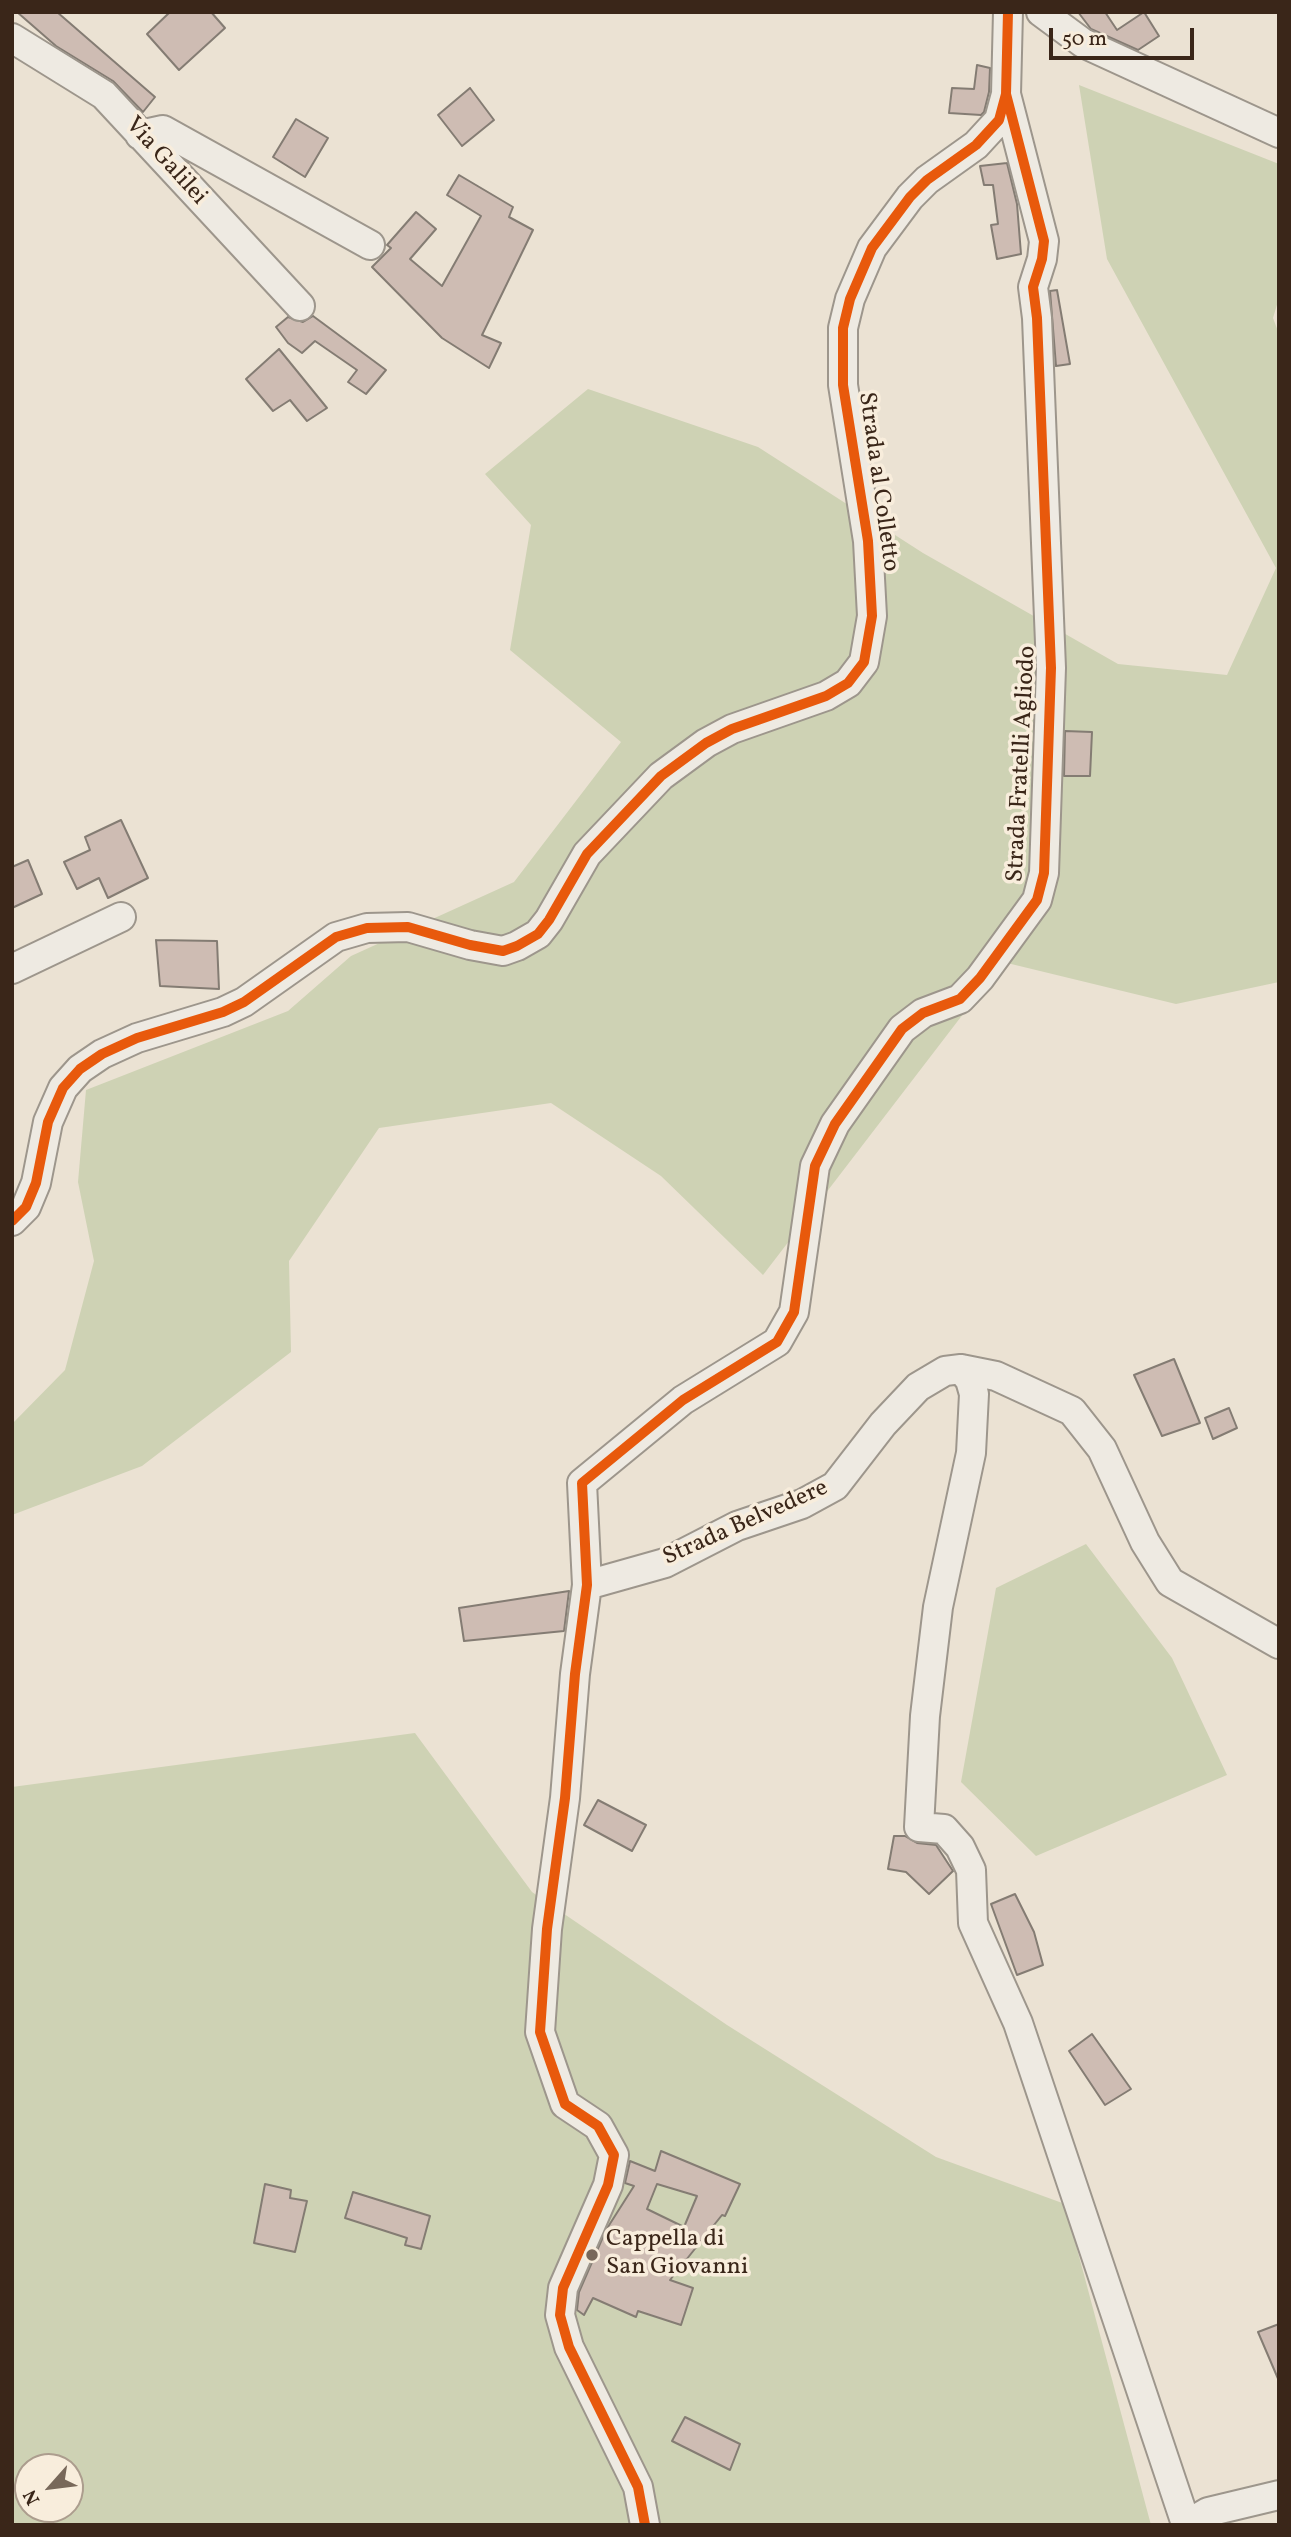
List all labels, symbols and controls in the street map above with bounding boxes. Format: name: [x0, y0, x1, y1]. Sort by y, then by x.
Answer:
scale bar: [1053, 14, 1198, 58]
text: 50 m: [1062, 25, 1107, 54]
street label: Via Galilei: [118, 112, 212, 212]
street label: Strada al Colletto: [850, 390, 904, 574]
street label: Strada Fratelli Agliodo: [1002, 645, 1044, 883]
street label: Strada Belvedere: [659, 1475, 833, 1573]
place label: Cappella di San Giovanni: [606, 2227, 748, 2283]
marker: Cappella di San Giovanni: [584, 2247, 600, 2263]
north arrow: [14, 2453, 84, 2523]
text: N: [18, 2485, 47, 2509]

